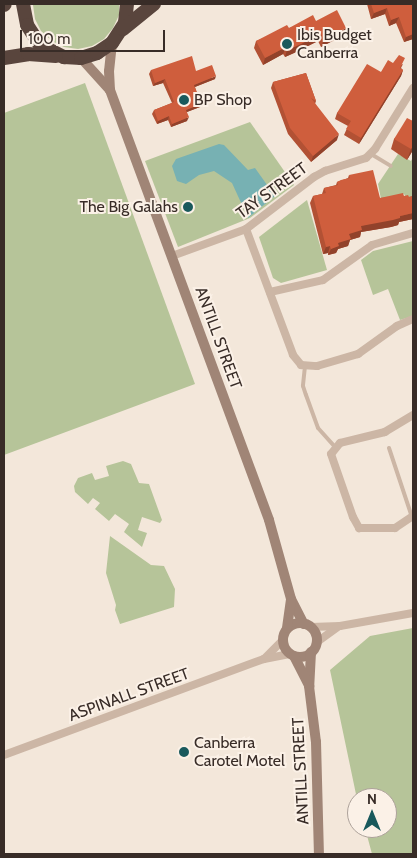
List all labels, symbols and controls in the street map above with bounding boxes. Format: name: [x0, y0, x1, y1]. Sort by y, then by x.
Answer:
scale bar: [22, 20, 168, 52]
place label: Ibis Budget Canberra: [297, 25, 372, 63]
text: 100 m: [28, 30, 70, 48]
marker: Ibis Budget Canberra: [281, 38, 293, 50]
place label: BP Shop: [194, 90, 252, 110]
marker: BP Shop: [178, 94, 190, 106]
street label: TAY STREET: [233, 159, 311, 223]
place label: The Big Galahs: [80, 197, 178, 217]
marker: The Big Galahs: [182, 201, 194, 213]
street label: ANTILL STREET: [191, 284, 245, 392]
street label: ASPINALL STREET: [66, 664, 192, 726]
street label: ANTILL STREET: [289, 717, 313, 825]
place label: Canberra Carotel Motel: [194, 733, 285, 771]
marker: Canberra Carotel Motel: [178, 746, 190, 758]
north arrow: [347, 788, 397, 838]
text: N: [367, 790, 377, 808]

